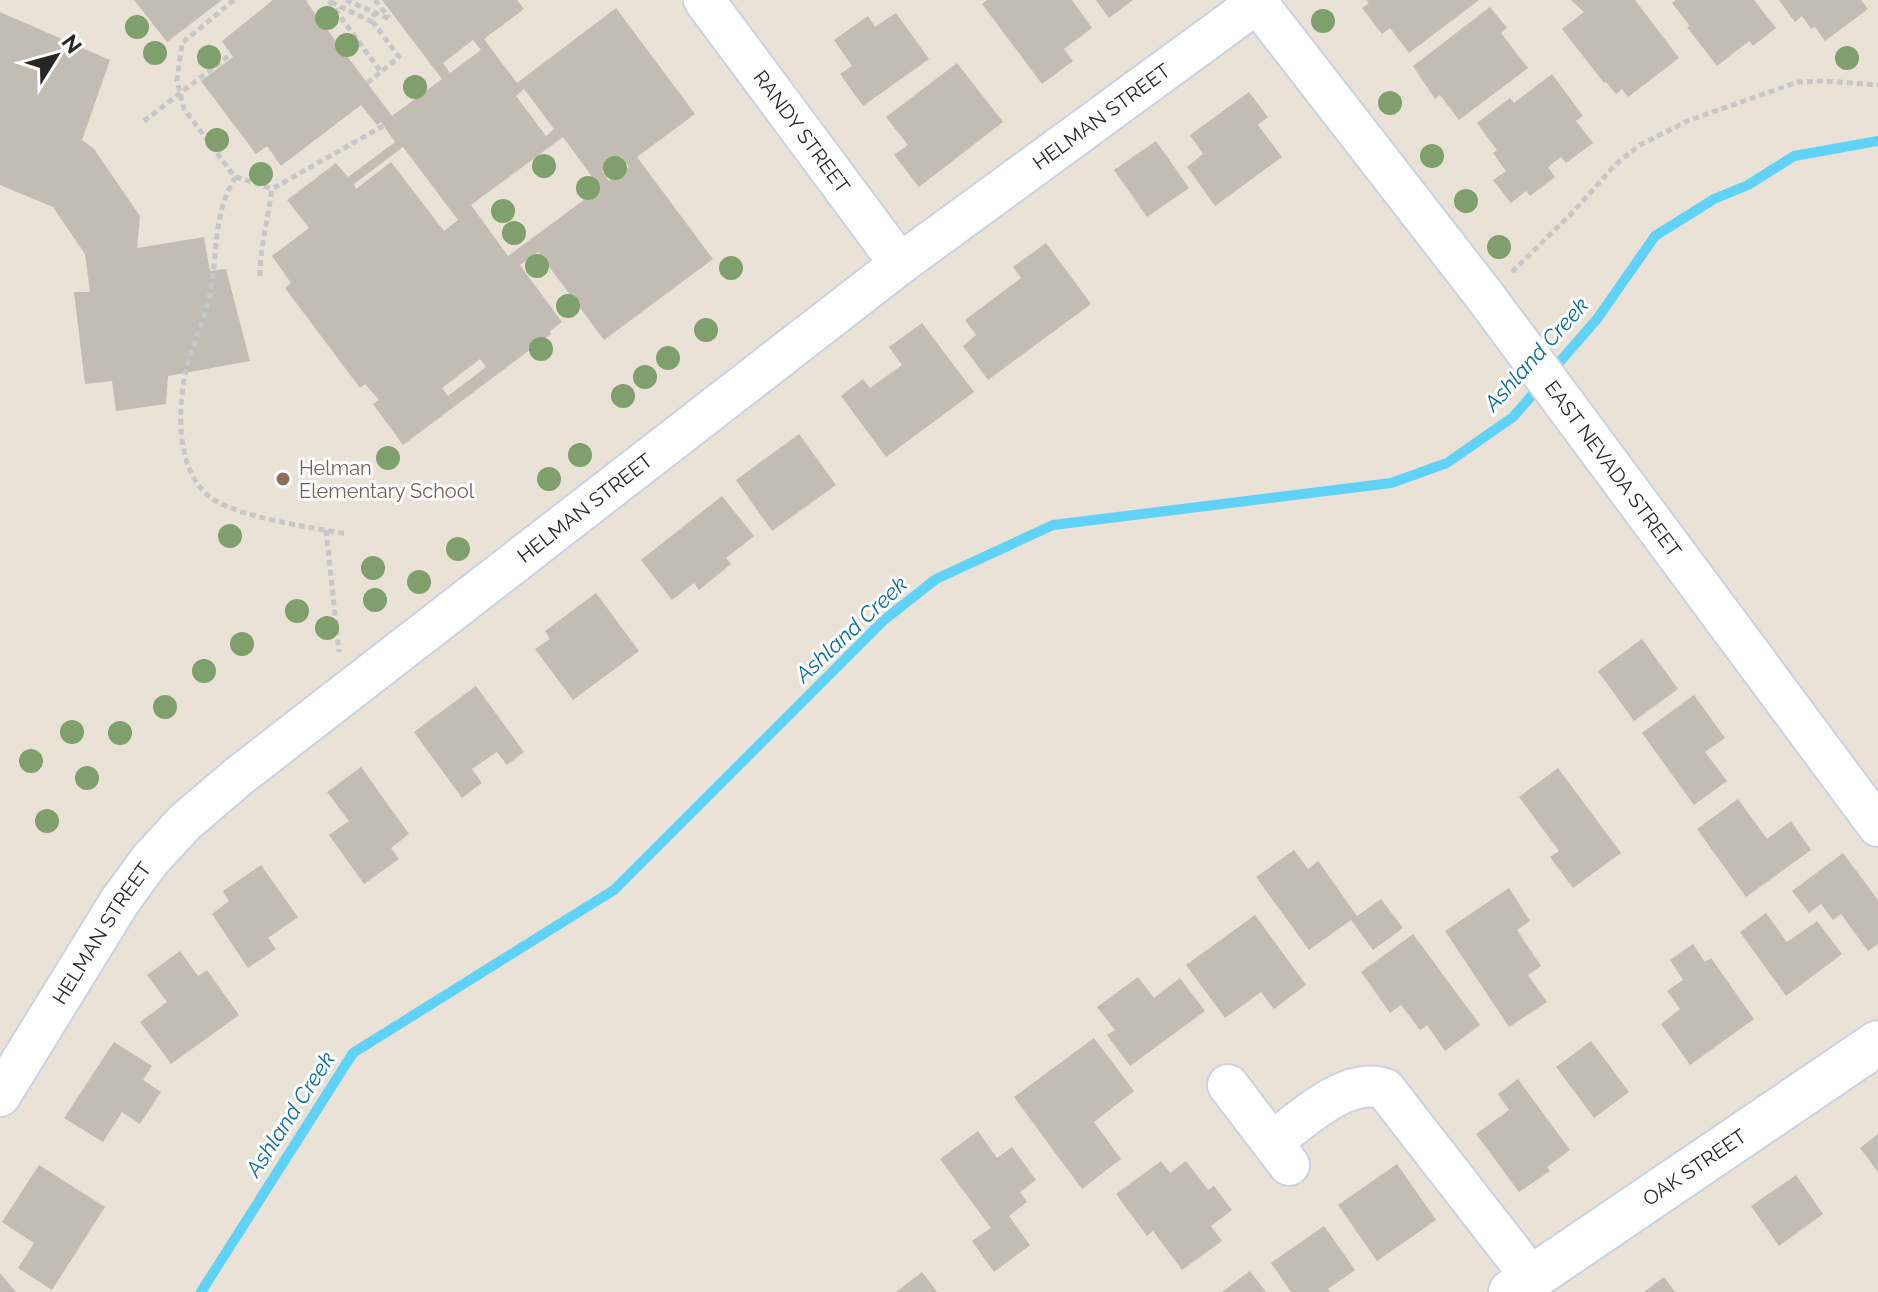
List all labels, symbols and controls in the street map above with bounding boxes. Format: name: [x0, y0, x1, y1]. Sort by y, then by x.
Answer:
north arrow: [16, 16, 96, 96]
text: N: [57, 29, 87, 58]
street label: HELMAN STREET: [1028, 59, 1175, 175]
street label: RANDY STREET: [748, 66, 855, 198]
water label: Ashland Creek: [1478, 292, 1594, 417]
street label: EAST NEVADA STREET: [1540, 376, 1686, 562]
street label: HELMAN STREET: [513, 448, 657, 568]
place label: Helman Elementary School: [299, 456, 475, 503]
marker: Helman Elementary School: [274, 470, 292, 488]
water label: Ashland Creek: [789, 570, 913, 688]
street label: HELMAN STREET: [47, 857, 156, 1009]
water label: Ashland Creek: [239, 1047, 340, 1182]
street label: OAK STREET: [1638, 1124, 1751, 1211]

